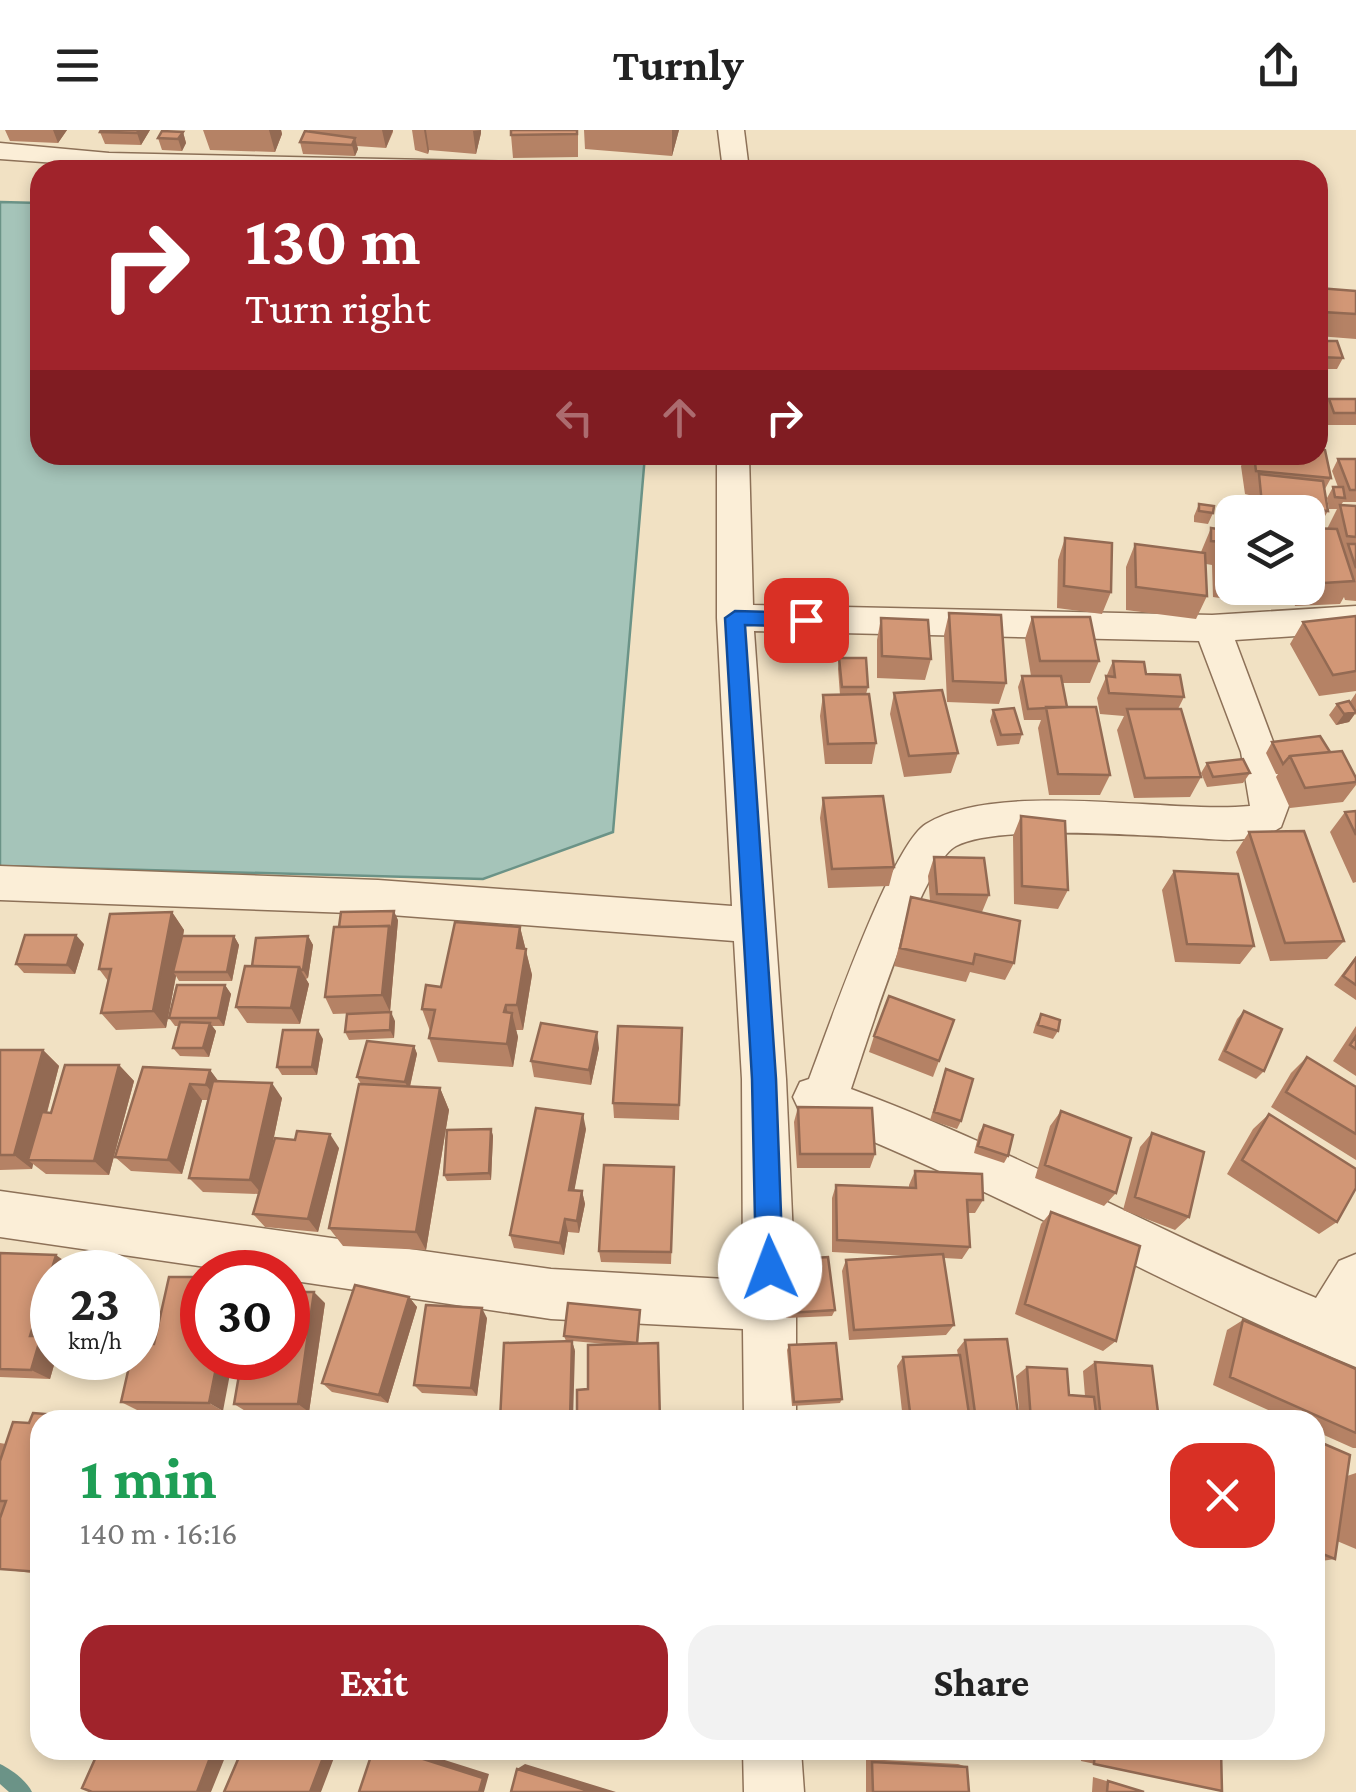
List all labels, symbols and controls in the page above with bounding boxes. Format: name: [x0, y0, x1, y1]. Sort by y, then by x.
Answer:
icon: menu: [50, 38, 105, 93]
icon: share: [1251, 38, 1306, 93]
text: Turnly: [612, 40, 744, 90]
icon: right: [80, 200, 210, 330]
text: 130 m: [245, 201, 421, 279]
text: Turn right: [245, 283, 430, 333]
icon: left: [547, 390, 602, 445]
icon: ahead: [652, 390, 707, 445]
icon: right: [757, 390, 812, 445]
map controls: [1215, 495, 1325, 605]
button: layers: [1215, 495, 1325, 605]
pin: [764, 578, 849, 663]
icon: arrive: [779, 593, 834, 648]
position arrow: [718, 1216, 822, 1320]
speed limit sign: 30: [180, 1250, 310, 1380]
text: 23: [70, 1275, 120, 1331]
text: km/h: [68, 1327, 122, 1354]
button: close: [1170, 1443, 1275, 1548]
text: 1 min: [80, 1444, 217, 1511]
text: 140 m · 16:16: [80, 1515, 238, 1551]
button: Exit: [80, 1625, 668, 1740]
button: Share: [688, 1625, 1275, 1740]

